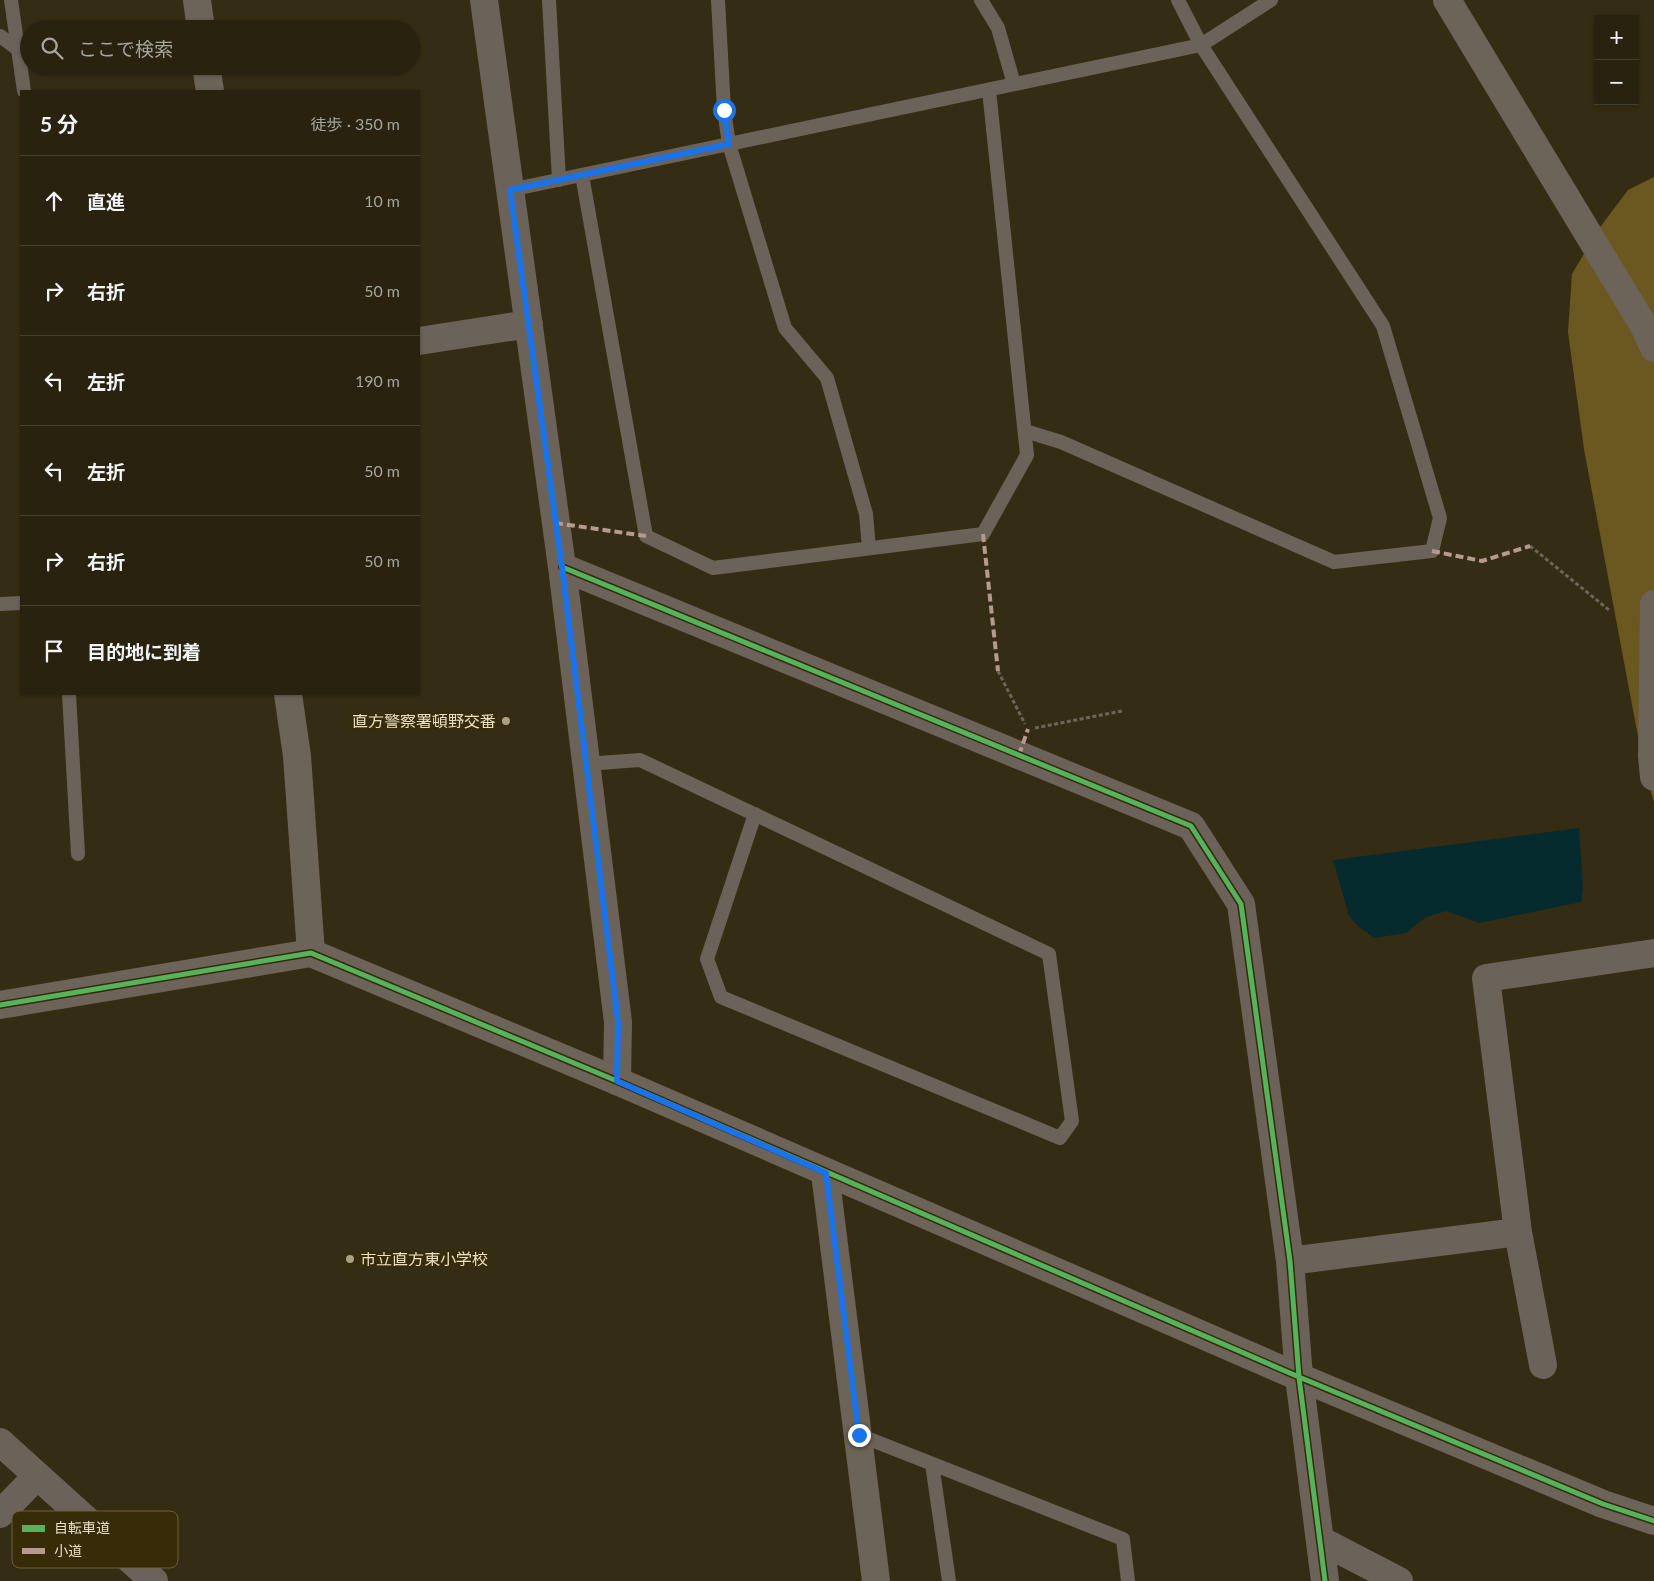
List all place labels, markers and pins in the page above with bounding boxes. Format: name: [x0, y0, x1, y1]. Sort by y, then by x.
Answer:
place label: 直方警察署頓野交番: [352, 711, 496, 730]
marker: 直方警察署頓野交番: [500, 715, 512, 727]
place label: 市立直方東小学校: [360, 1249, 488, 1268]
marker: 市立直方東小学校: [344, 1253, 356, 1265]

